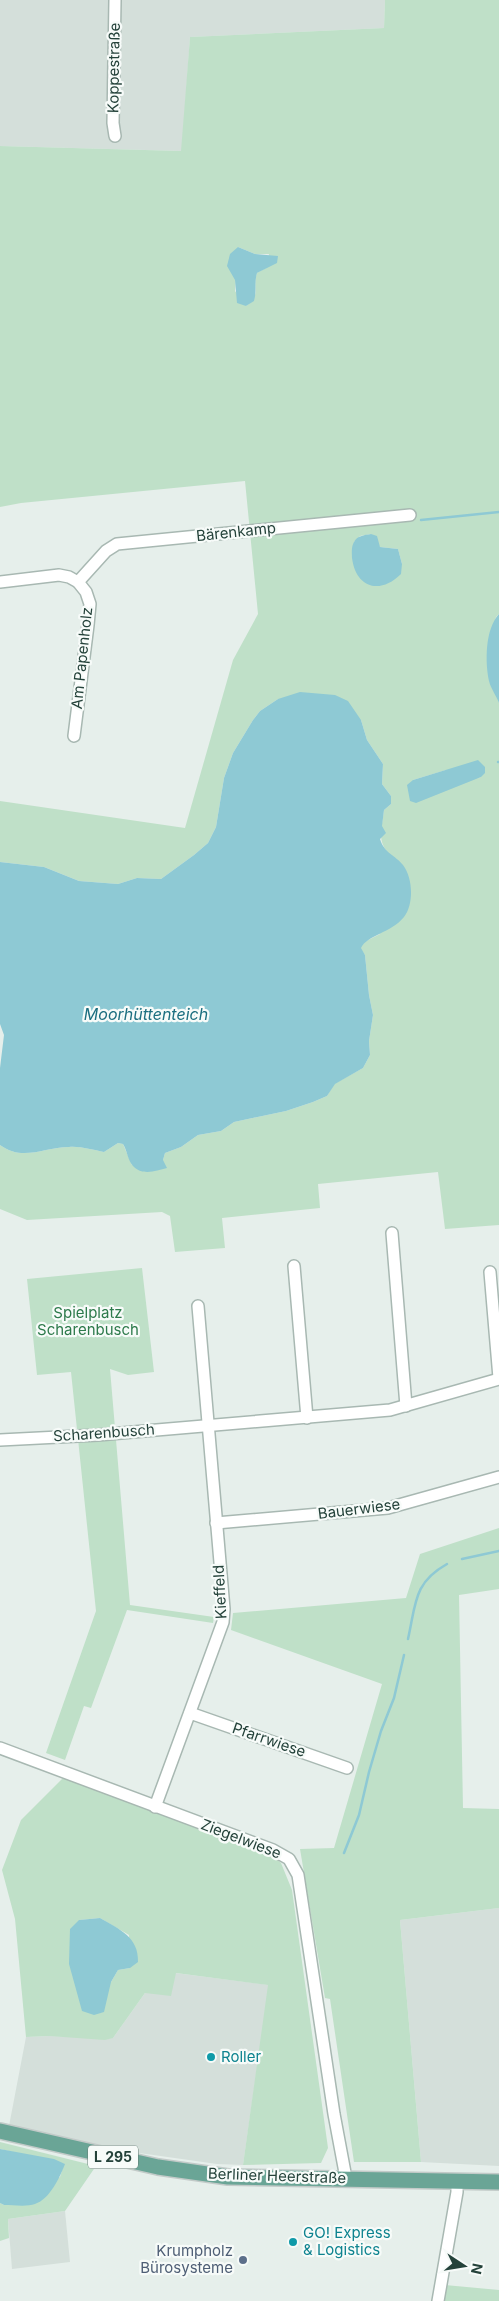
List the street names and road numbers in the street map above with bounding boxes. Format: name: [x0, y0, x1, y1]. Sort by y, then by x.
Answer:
street label: Koppestraße: [103, 23, 124, 113]
street label: Bärenkamp: [195, 518, 277, 545]
street label: Am Papenholz: [67, 606, 96, 710]
street label: Scharenbusch: [52, 1419, 155, 1446]
street label: Bauerwiese: [317, 1494, 401, 1523]
street label: Kieffeld: [209, 1564, 230, 1620]
street label: Pfarrwiese: [230, 1718, 308, 1761]
street label: Ziegelwiese: [198, 1814, 284, 1863]
road number: L 295: [88, 2146, 138, 2168]
street label: Berliner Heerstraße: [208, 2164, 346, 2187]

